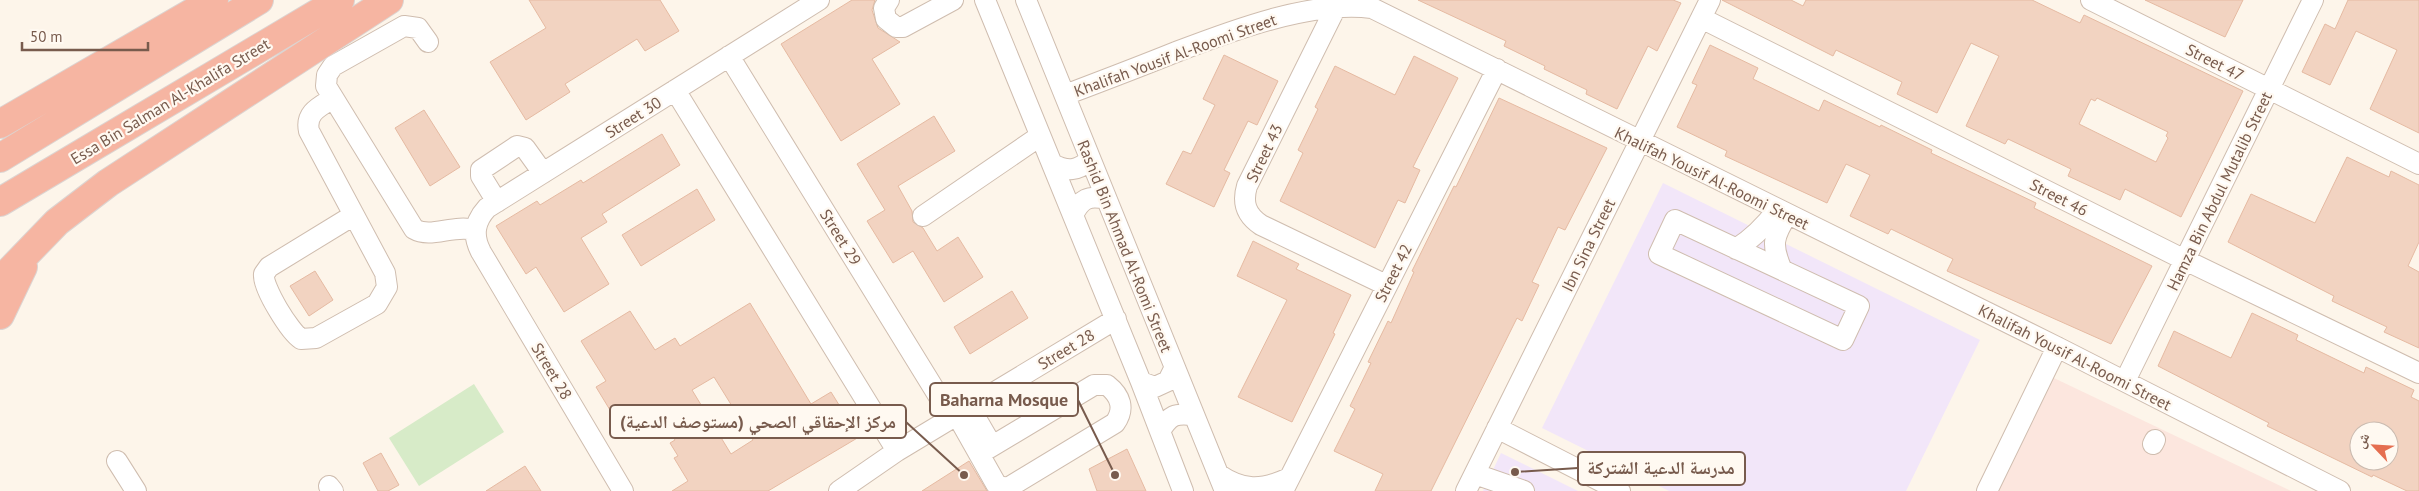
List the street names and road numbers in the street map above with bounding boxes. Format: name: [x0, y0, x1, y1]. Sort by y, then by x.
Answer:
street label: Khalifah Yousif Al-Roomi Street: [1071, 9, 1279, 101]
street label: Essa Bin Salman Al-Khalifa Street: [67, 33, 274, 169]
street label: Street 47: [2183, 39, 2247, 85]
street label: Hamza Bin Abdul Mutalib Street: [2162, 88, 2276, 294]
street label: Street 30: [601, 92, 665, 142]
street label: Street 43: [1241, 120, 1287, 186]
street label: Khalifah Yousif Al-Roomi Street: [1612, 122, 1813, 234]
street label: Rashid Bin Ahmad Al-Romi Street: [1073, 137, 1177, 356]
street label: Street 46: [2027, 174, 2091, 220]
street label: Ibn Sina Street: [1557, 195, 1619, 295]
street label: Street 29: [816, 205, 866, 269]
street label: Street 42: [1370, 241, 1416, 305]
street label: Khalifah Yousif Al-Roomi Street: [1975, 300, 2175, 415]
street label: Street 28: [1034, 324, 1098, 374]
street label: Street 28: [527, 339, 577, 403]

